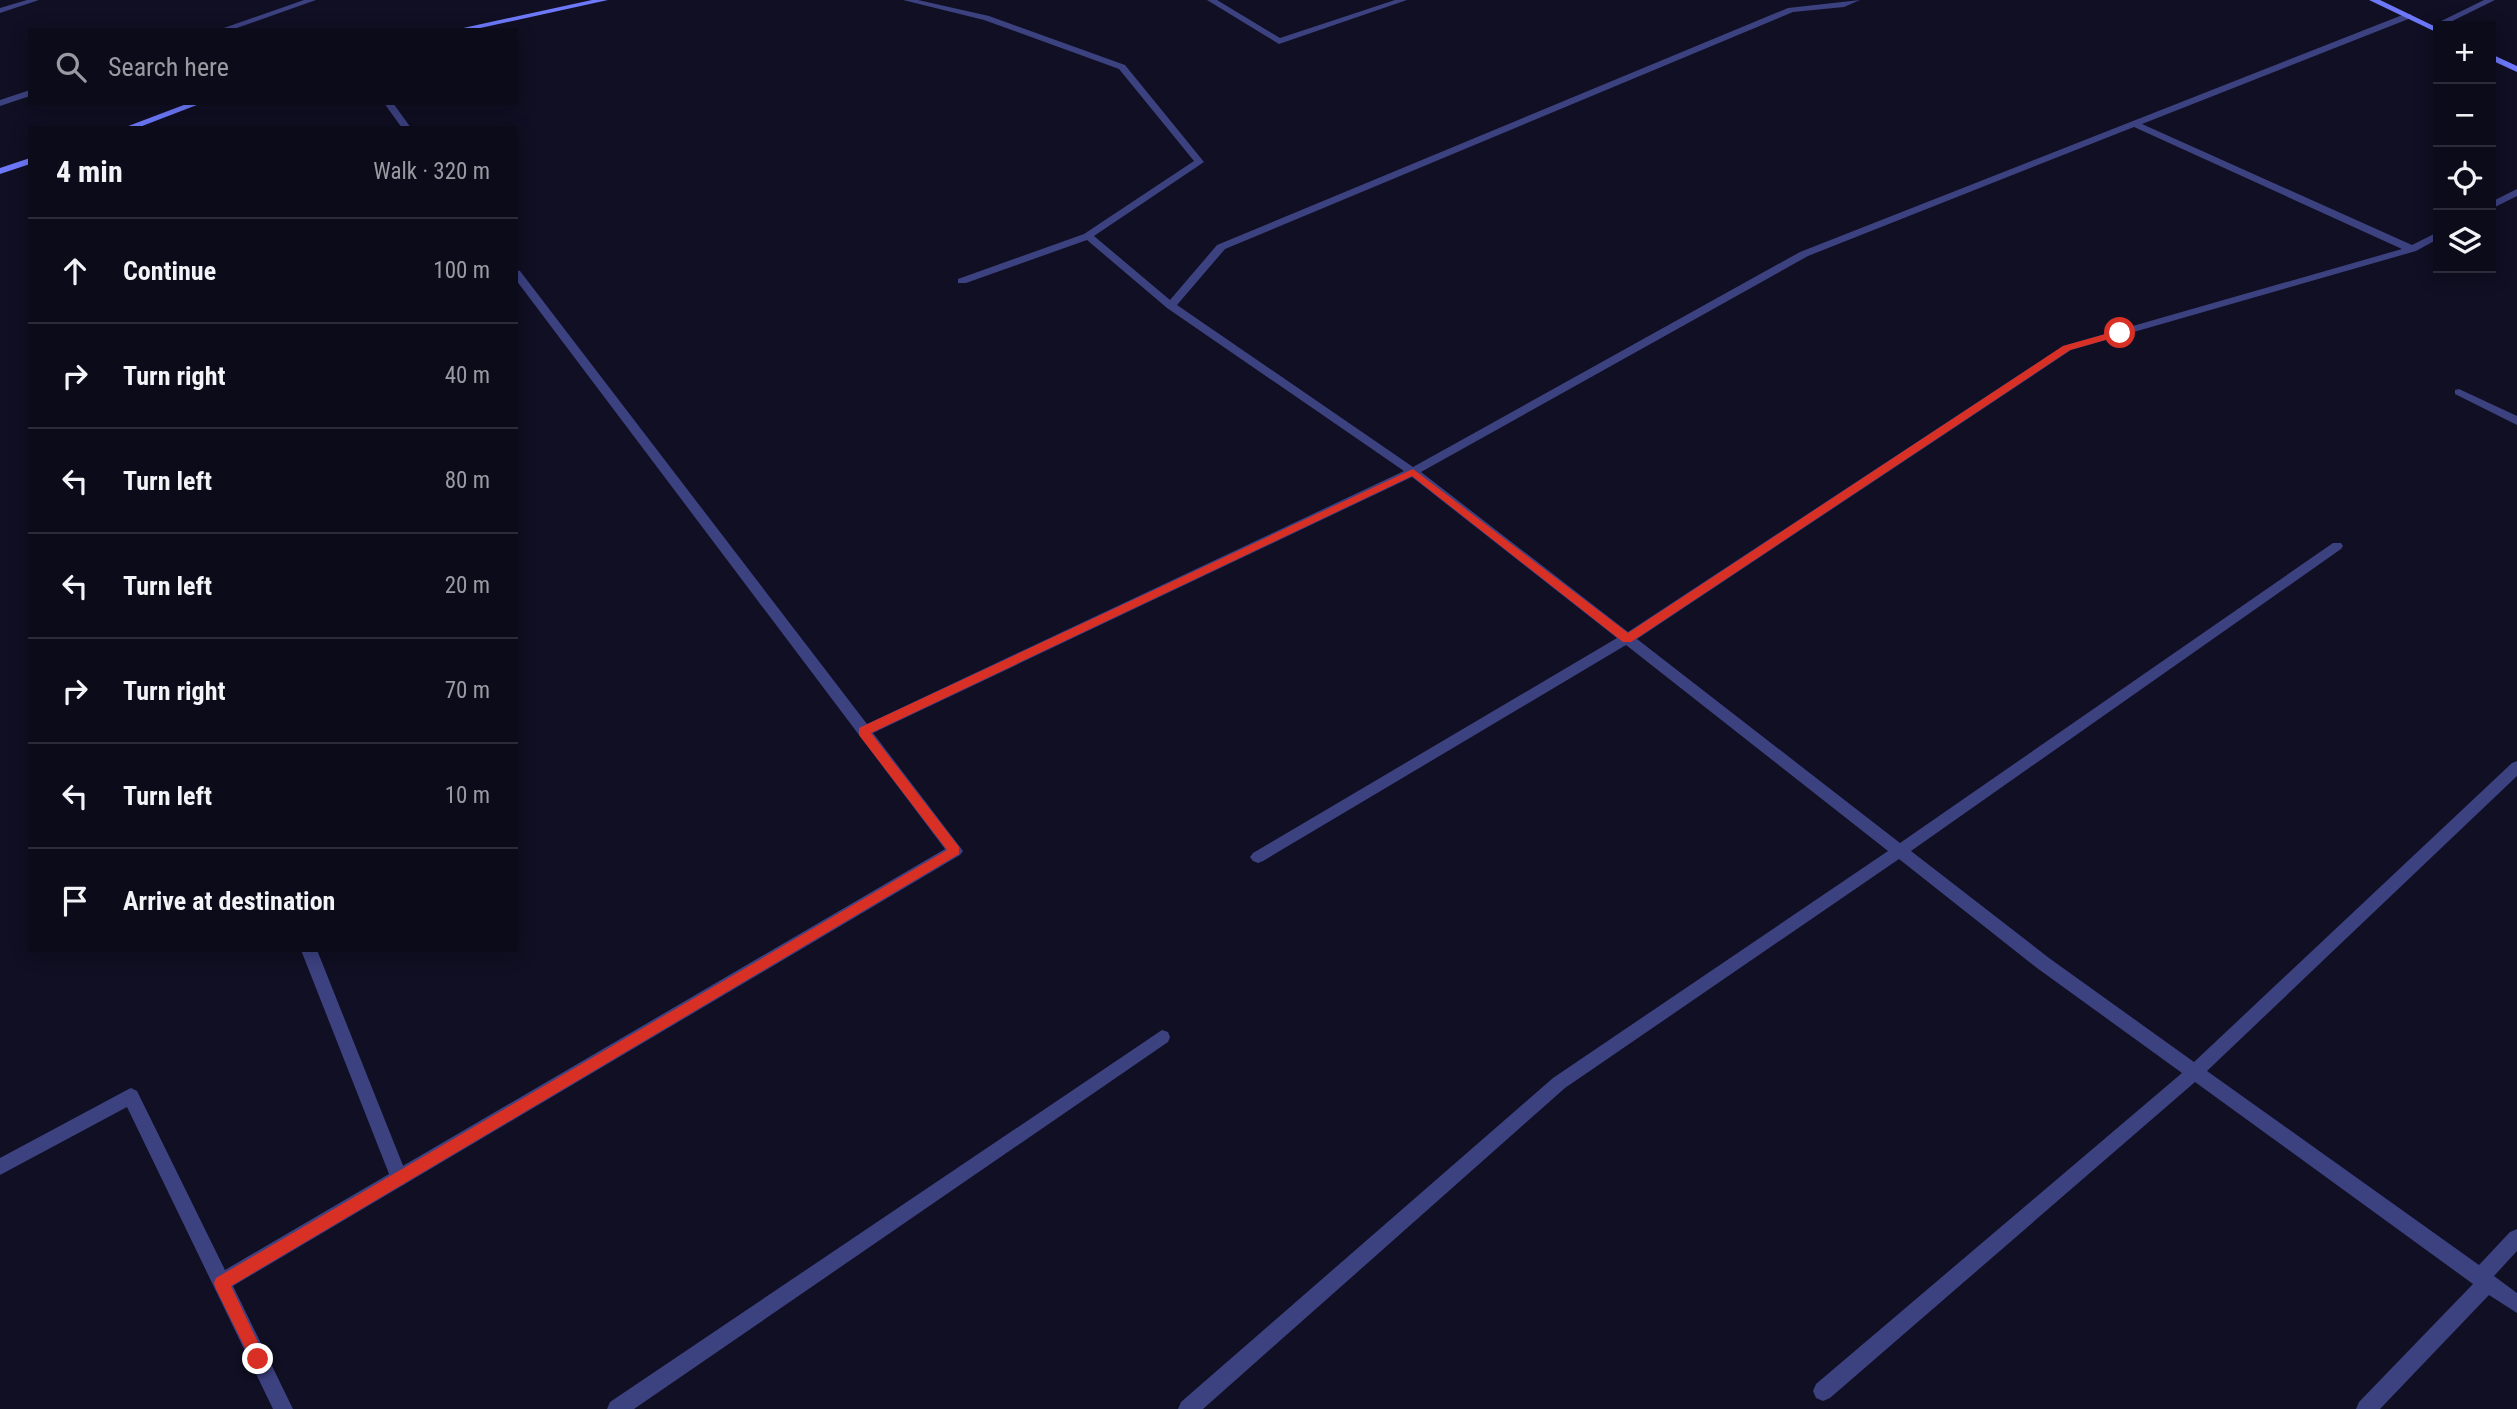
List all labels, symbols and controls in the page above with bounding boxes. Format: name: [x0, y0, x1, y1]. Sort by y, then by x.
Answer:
map controls: [2433, 21, 2496, 273]
button: +: [2433, 21, 2496, 84]
search box: [28, 28, 518, 105]
icon: search: [52, 48, 90, 86]
text: Search here: [108, 52, 229, 82]
button: −: [2433, 84, 2496, 147]
button: locate: [2433, 147, 2496, 210]
text: 4 min: [56, 154, 123, 189]
text: Walk · 320 m: [373, 158, 490, 185]
button: layers: [2433, 210, 2496, 273]
icon: ahead: [56, 252, 94, 290]
text: Continue: [123, 256, 216, 286]
text: 100 m: [433, 257, 490, 284]
route start: [2104, 317, 2135, 348]
icon: right: [56, 357, 94, 395]
text: Turn right: [123, 361, 225, 391]
text: 40 m: [445, 362, 490, 389]
icon: left: [56, 462, 94, 500]
text: Turn left: [123, 466, 212, 496]
text: 80 m: [445, 467, 490, 494]
icon: left: [56, 567, 94, 605]
text: Turn left: [123, 571, 212, 601]
text: 20 m: [445, 572, 490, 599]
icon: right: [56, 672, 94, 710]
text: Turn right: [123, 676, 225, 706]
text: 70 m: [445, 677, 490, 704]
icon: left: [56, 777, 94, 815]
text: Turn left: [123, 781, 212, 811]
text: 10 m: [445, 782, 490, 809]
icon: arrive: [56, 882, 94, 920]
text: Arrive at destination: [123, 886, 335, 916]
route end: [242, 1343, 273, 1374]

